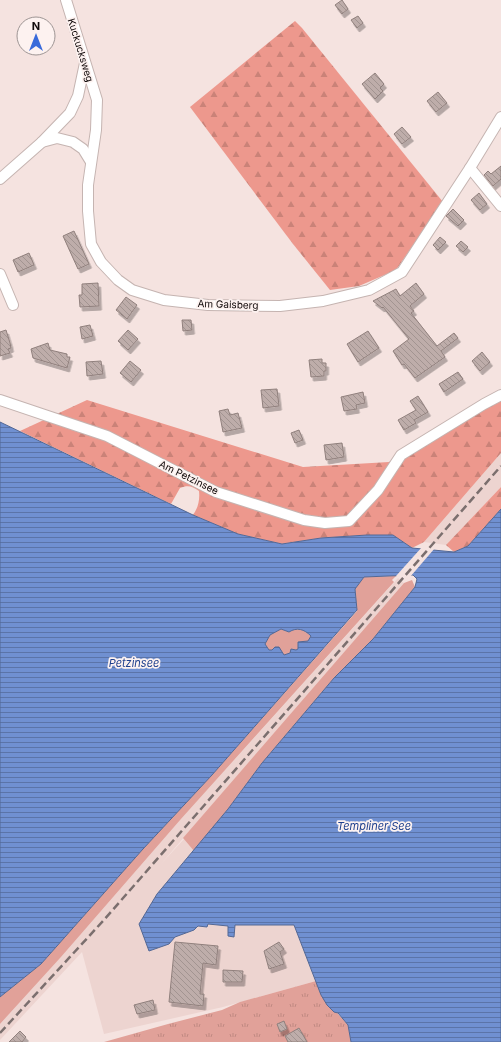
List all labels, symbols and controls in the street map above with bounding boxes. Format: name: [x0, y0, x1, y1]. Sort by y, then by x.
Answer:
north arrow: [16, 16, 56, 56]
street label: Kuckucksweg: [66, 17, 96, 83]
text: N: [32, 19, 40, 33]
street label: Am Gaisberg: [197, 297, 259, 311]
street label: Am Petzinsee: [157, 457, 221, 497]
water label: Petzinsee: [109, 656, 159, 670]
water label: Templiner See: [337, 819, 411, 833]

